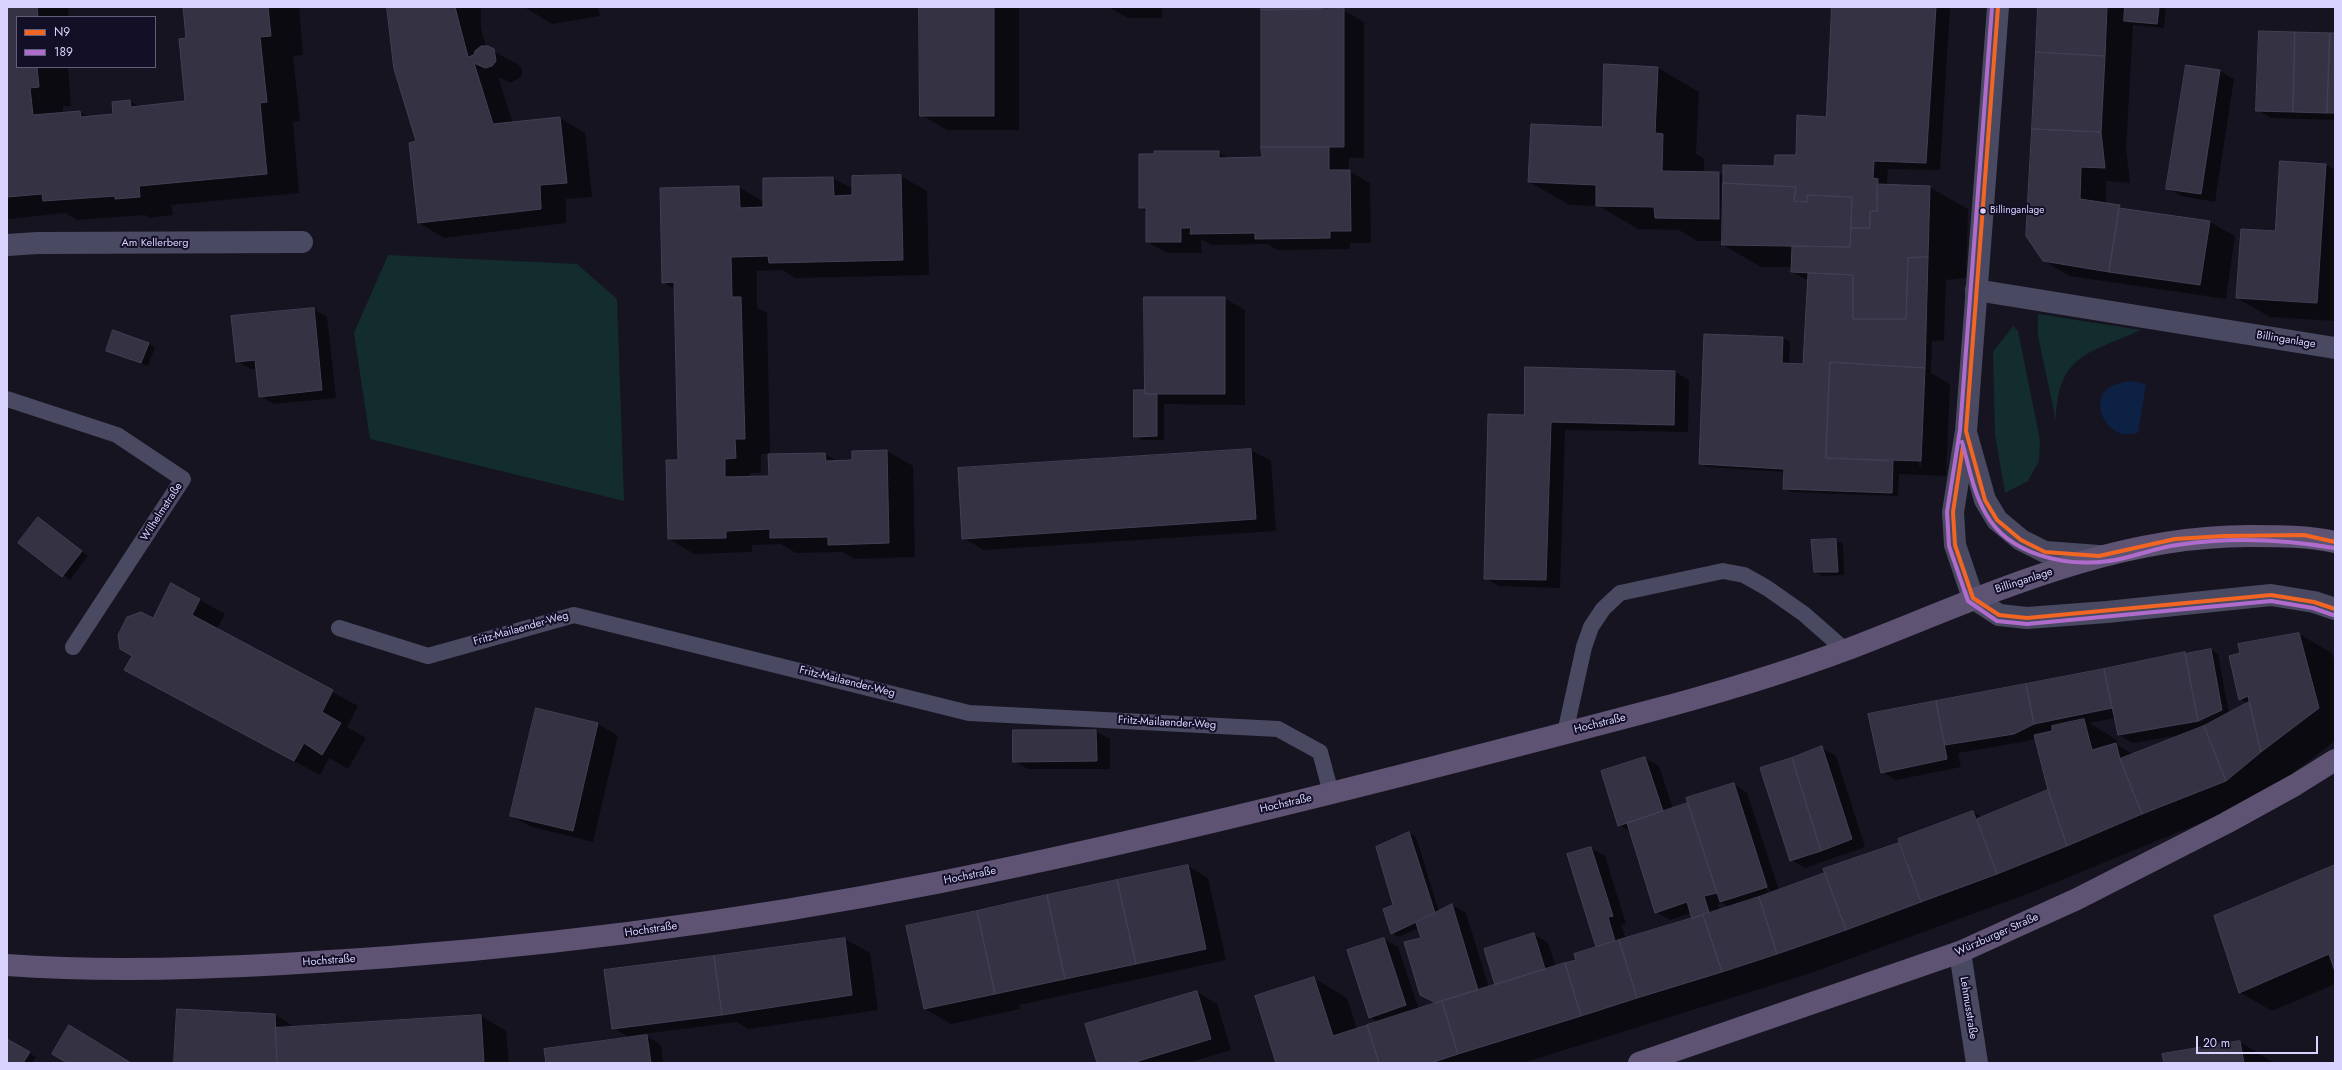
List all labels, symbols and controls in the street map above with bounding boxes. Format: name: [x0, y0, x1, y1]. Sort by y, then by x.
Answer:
legend: [16, 16, 156, 68]
text: N9: [54, 23, 70, 41]
text: 189: [54, 43, 73, 61]
place label: Billinganlage: [1990, 205, 2044, 217]
marker: Billinganlage: [1978, 206, 1988, 216]
street label: Am Kellerberg: [121, 236, 189, 250]
street label: Billinganlage: [2255, 329, 2317, 351]
street label: Wilhelmstraße: [138, 480, 186, 544]
street label: Billinganlage: [1994, 565, 2054, 597]
street label: Fritz-Mailaender-Weg: [472, 609, 570, 649]
street label: Fritz-Mailaender-Weg: [798, 664, 896, 700]
street label: Hochstraße: [1573, 711, 1627, 737]
street label: Fritz-Mailaender-Weg: [1118, 714, 1216, 732]
street label: Hochstraße: [1259, 792, 1313, 816]
street label: Hochstraße: [943, 864, 997, 888]
street label: Würzburger Straße: [1953, 911, 2041, 959]
street label: Hochstraße: [624, 920, 678, 940]
street label: Hochstraße: [302, 953, 356, 969]
street label: Lehmusstraße: [1957, 976, 1979, 1040]
scale bar: [2198, 1028, 2320, 1054]
text: 20 m: [2203, 1034, 2230, 1052]

